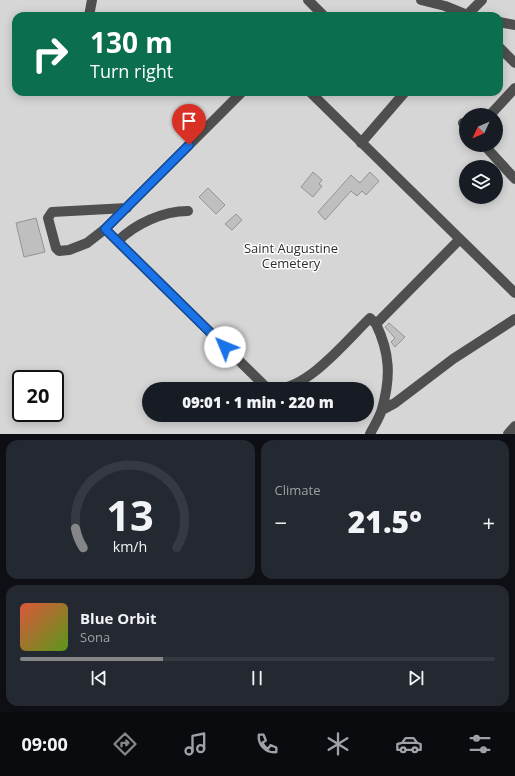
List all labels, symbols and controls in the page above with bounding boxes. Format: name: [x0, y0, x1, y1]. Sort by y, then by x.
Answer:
text: 130 m: [90, 23, 173, 61]
icon: right: [24, 28, 76, 80]
text: Turn right: [90, 59, 173, 83]
pin: [172, 104, 206, 145]
north arrow: [459, 108, 503, 152]
map controls: [459, 108, 503, 204]
icon: arrive: [178, 110, 200, 132]
button: layers: [459, 160, 503, 204]
park label: Saint Augustine Cemetery: [244, 239, 338, 272]
position arrow: [204, 326, 246, 368]
speed limit sign: 20: [12, 370, 64, 422]
text: 09:01 · 1 min · 220 m: [182, 392, 334, 412]
text: Climate: [275, 481, 320, 499]
text: 13: [106, 486, 154, 542]
text: 21.5°: [348, 501, 422, 542]
text: −: [275, 507, 287, 537]
text: +: [482, 507, 495, 537]
text: km/h: [113, 536, 148, 555]
text: Blue Orbit: [80, 608, 157, 628]
text: Sona: [80, 628, 110, 646]
icon: previous: [88, 667, 110, 689]
icon: pause: [246, 667, 268, 689]
icon: next: [405, 667, 427, 689]
icon: directions: [111, 730, 139, 758]
icon: music: [182, 730, 210, 758]
icon: phone: [253, 730, 281, 758]
icon: climate: [324, 730, 352, 758]
icon: car: [395, 730, 423, 758]
icon: filters: [466, 730, 494, 758]
text: 09:00: [21, 732, 68, 756]

